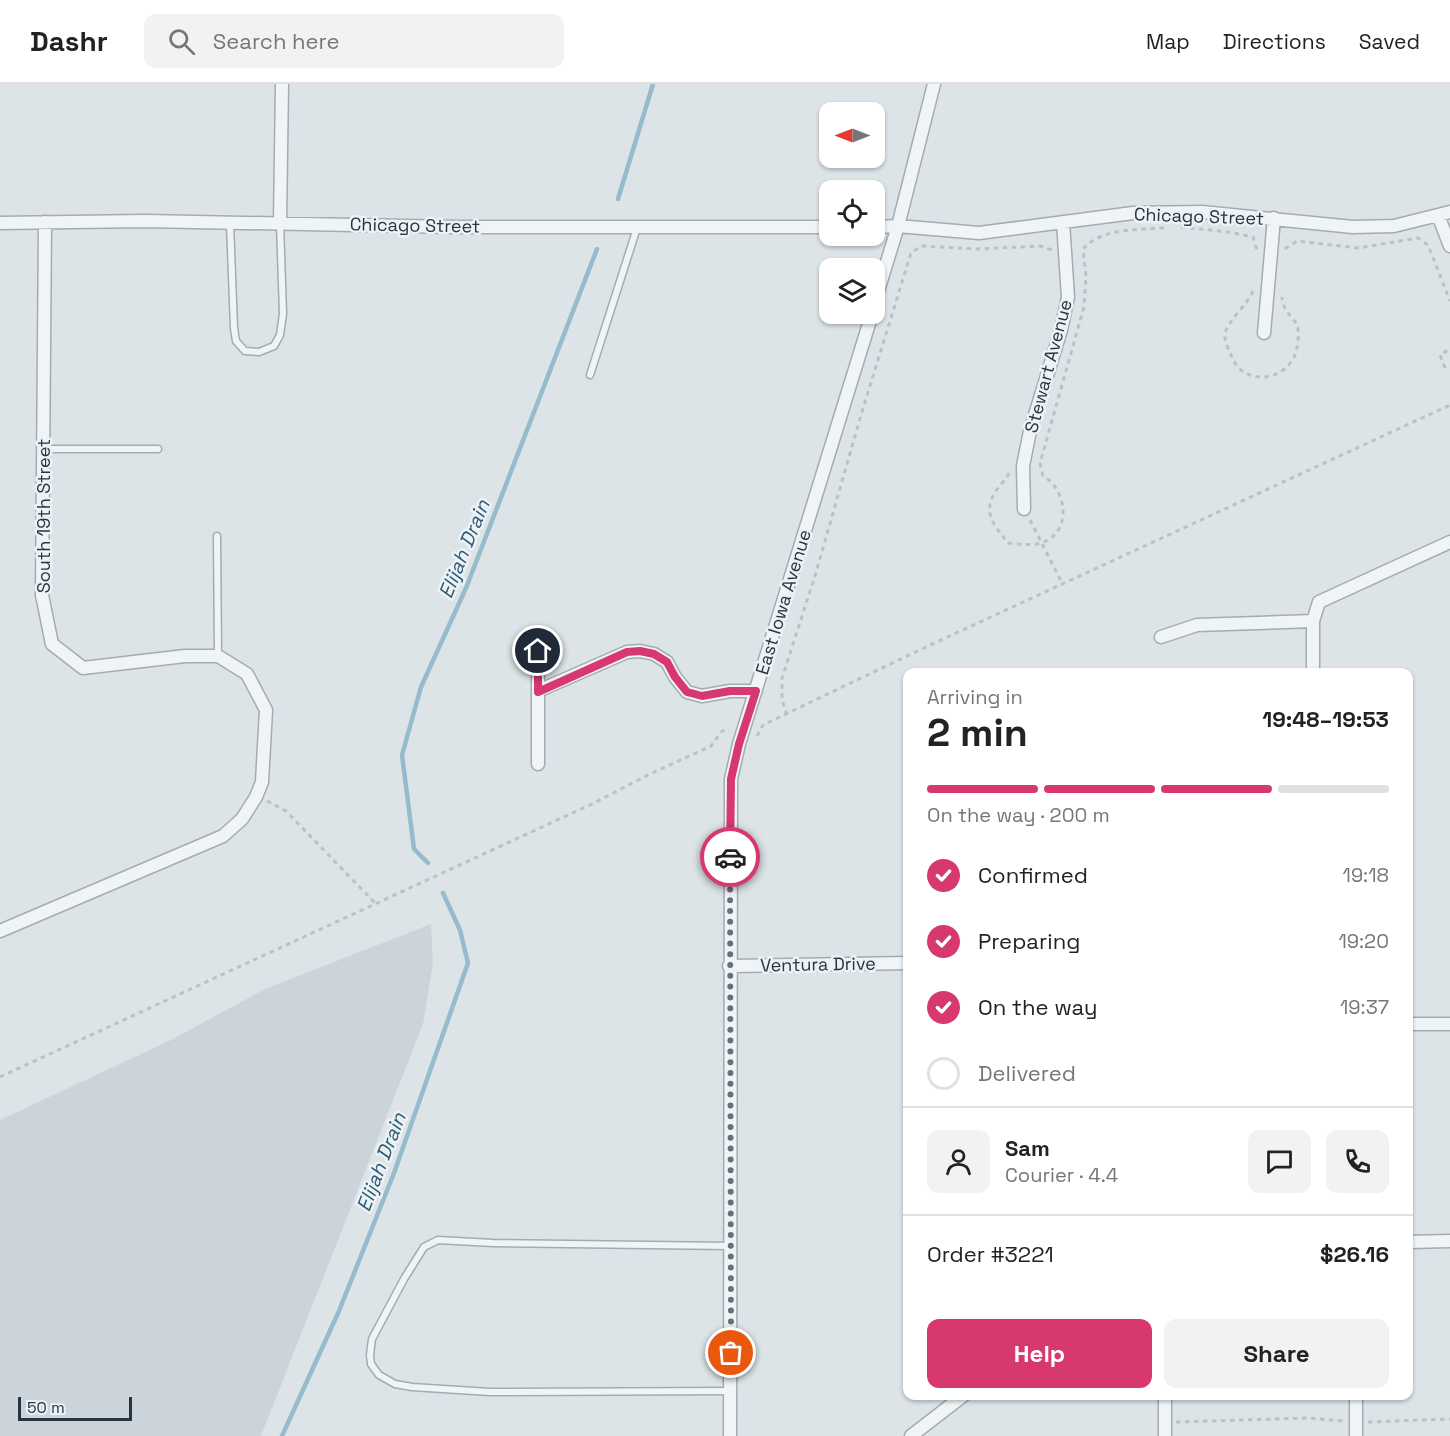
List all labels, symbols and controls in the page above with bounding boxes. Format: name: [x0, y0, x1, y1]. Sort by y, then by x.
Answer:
search box: [144, 14, 564, 68]
text: Dashr: [30, 23, 108, 59]
icon: search: [165, 25, 198, 58]
text: Search here: [213, 27, 340, 55]
text: Map: [1146, 28, 1190, 55]
text: Directions: [1223, 28, 1326, 55]
text: Saved: [1359, 28, 1420, 55]
north arrow: [819, 102, 885, 168]
map controls: [819, 102, 885, 324]
button: locate: [819, 180, 885, 246]
street label: Chicago Street: [1134, 202, 1264, 230]
street label: Chicago Street: [350, 212, 480, 238]
button: layers: [819, 258, 885, 324]
street label: Stewart Avenue: [1019, 297, 1077, 435]
street label: South 19th Street: [32, 439, 55, 593]
water label: Elijah Drain: [432, 495, 496, 602]
street label: East Iowa Avenue: [750, 527, 816, 677]
pin: [512, 625, 563, 676]
icon: home: [521, 634, 554, 667]
text: Arriving in: [927, 684, 1023, 710]
text: 19:48–19:53: [1262, 705, 1389, 733]
text: 2 min: [927, 708, 1028, 757]
text: On the way · 200 m: [927, 802, 1110, 828]
courier: [700, 827, 760, 887]
icon: car: [714, 841, 747, 874]
icon: check: [927, 859, 960, 892]
text: Confirmed: [978, 861, 1088, 889]
text: 19:18: [1343, 862, 1389, 888]
icon: check: [927, 925, 960, 958]
text: Preparing: [978, 927, 1080, 955]
text: 19:20: [1338, 928, 1389, 954]
street label: Ventura Drive: [760, 951, 876, 977]
icon: check: [927, 991, 960, 1024]
text: On the way: [978, 993, 1097, 1021]
text: 19:37: [1340, 994, 1389, 1020]
text: Delivered: [978, 1059, 1076, 1087]
water label: Elijah Drain: [350, 1108, 412, 1215]
button: person: [927, 1130, 990, 1193]
button: chat: [1248, 1130, 1311, 1193]
button: phone: [1326, 1130, 1389, 1193]
text: Sam: [1005, 1134, 1050, 1162]
text: Courier · 4.4: [1005, 1162, 1118, 1188]
text: Order #3221: [927, 1240, 1054, 1268]
text: $26.16: [1320, 1240, 1389, 1268]
button: Help: [927, 1319, 1152, 1388]
button: Share: [1164, 1319, 1389, 1388]
pin: [705, 1327, 756, 1378]
icon: bag: [714, 1336, 747, 1369]
scale bar: [18, 1394, 132, 1422]
text: 50 m: [27, 1397, 65, 1418]

